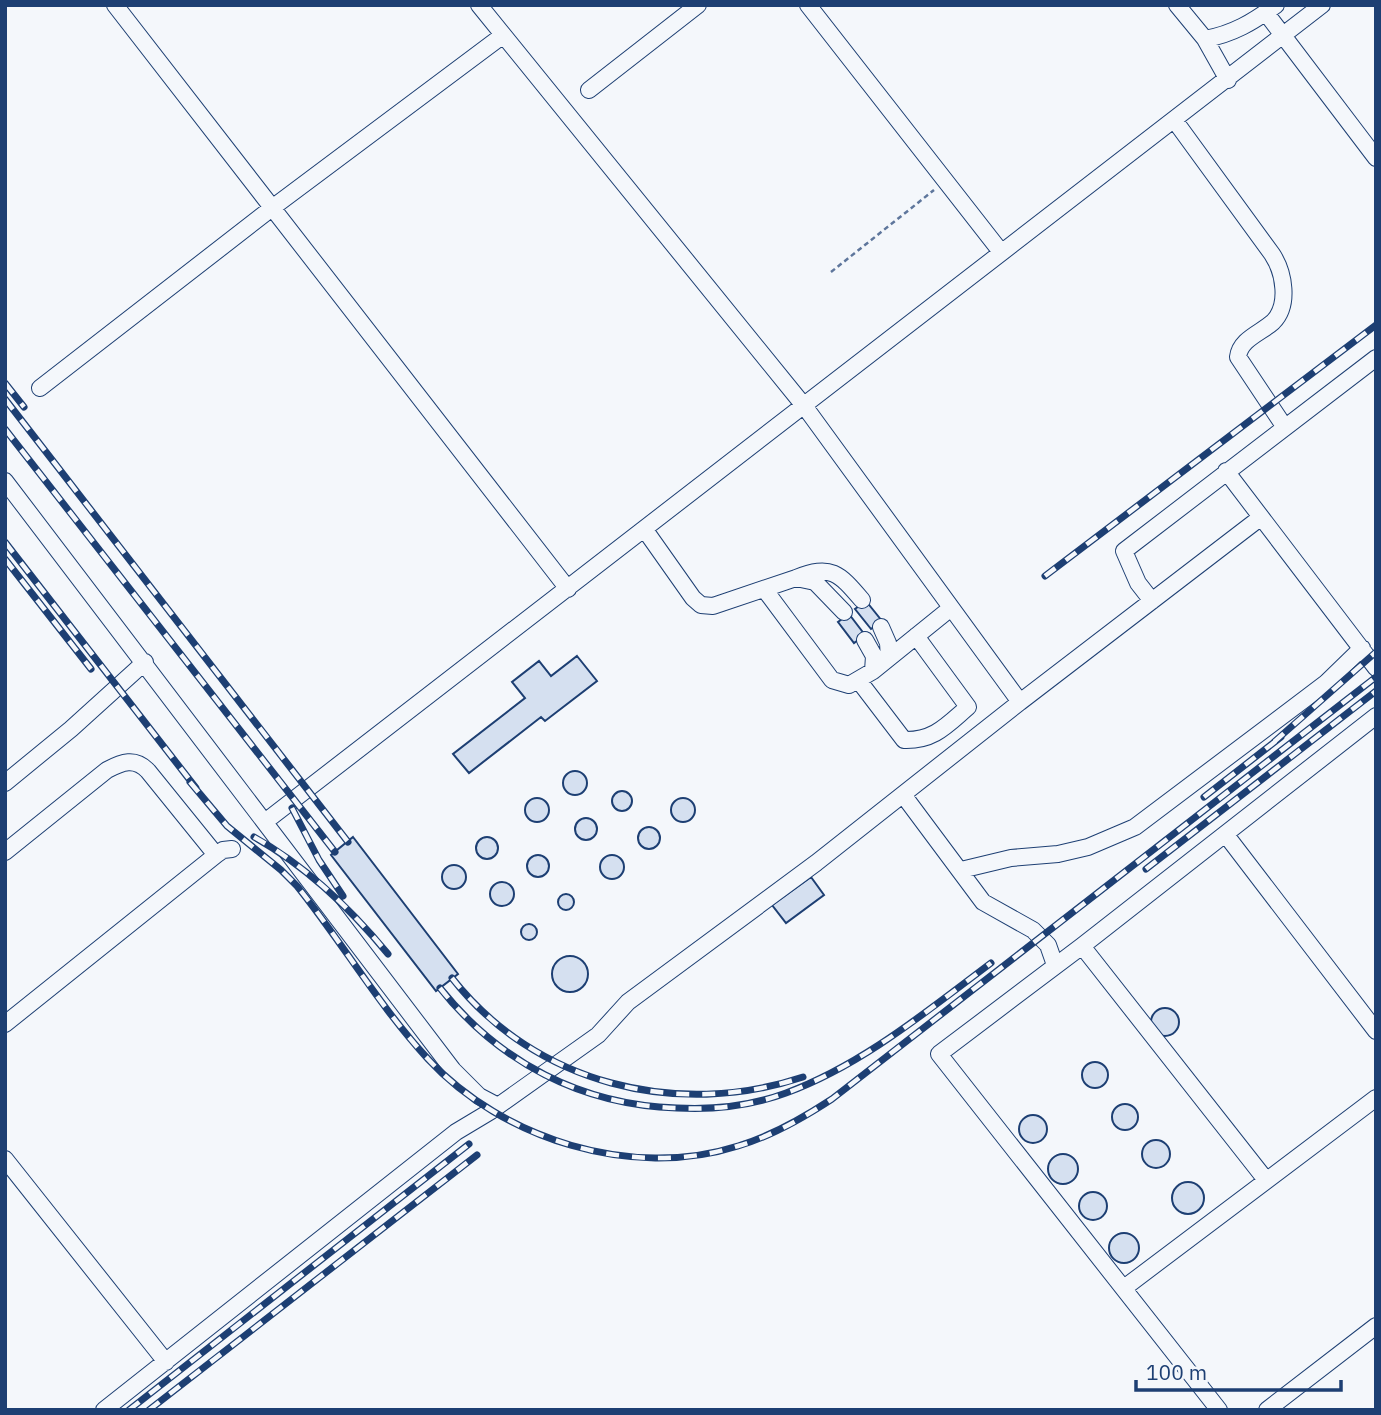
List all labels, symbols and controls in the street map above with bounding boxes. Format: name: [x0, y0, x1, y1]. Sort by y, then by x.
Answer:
scale bar: [1136, 1348, 1341, 1392]
text: 100 m: [1146, 1358, 1207, 1386]

